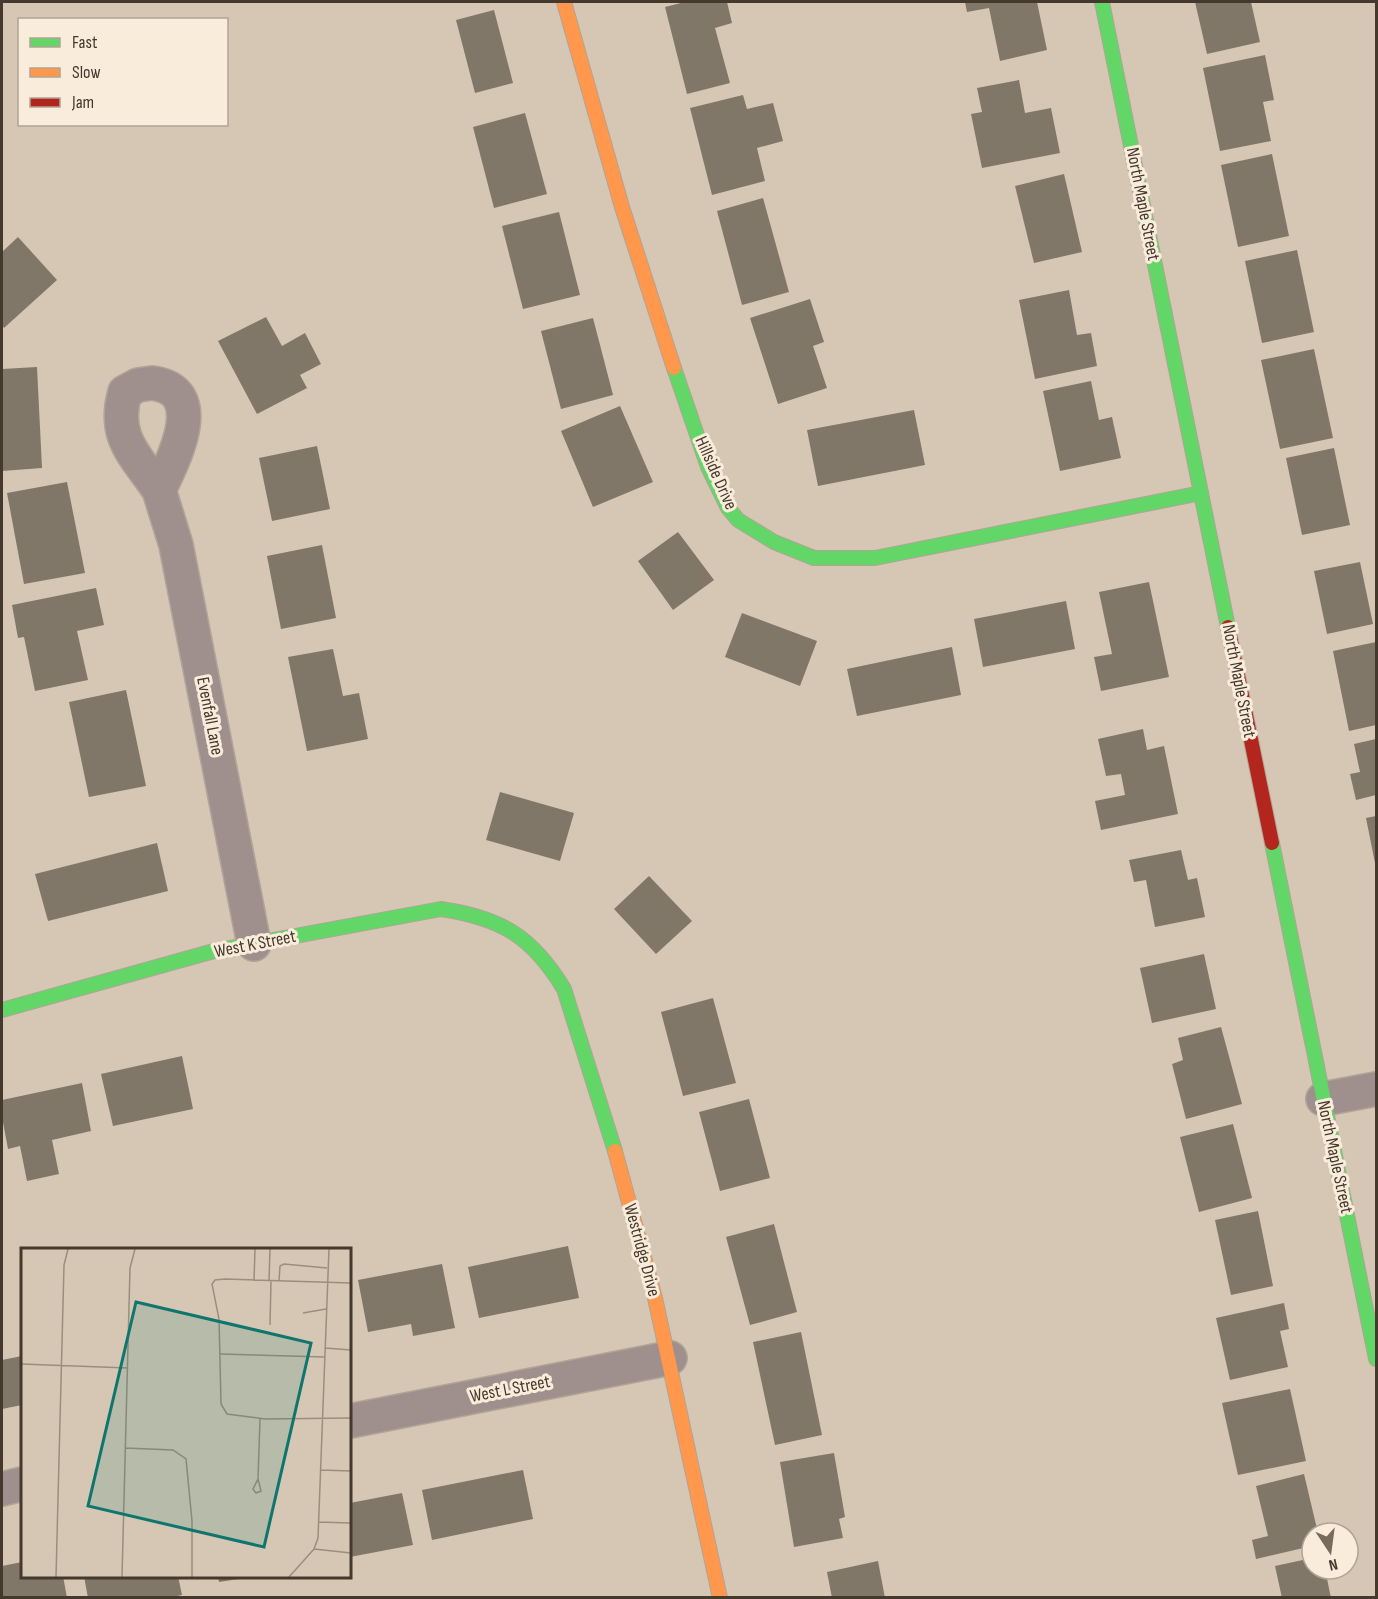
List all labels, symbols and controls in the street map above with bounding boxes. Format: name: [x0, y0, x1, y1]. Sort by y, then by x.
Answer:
legend: [18, 18, 228, 126]
text: Fast: [72, 32, 98, 53]
text: Slow: [72, 62, 101, 83]
text: Jam: [71, 92, 94, 113]
street label: North Maple Street: [1122, 146, 1164, 263]
street label: Hillside Drive: [691, 433, 741, 513]
street label: North Maple Street: [1218, 623, 1260, 740]
street label: Evenfall Lane: [192, 675, 228, 757]
street label: West K Street: [213, 926, 298, 962]
street label: North Maple Street: [1313, 1099, 1357, 1216]
street label: Westridge Drive: [620, 1201, 664, 1299]
inset map: [21, 1248, 351, 1578]
street label: West L Street: [468, 1371, 552, 1407]
north arrow: [1300, 1521, 1360, 1581]
text: N: [1327, 1554, 1339, 1574]

